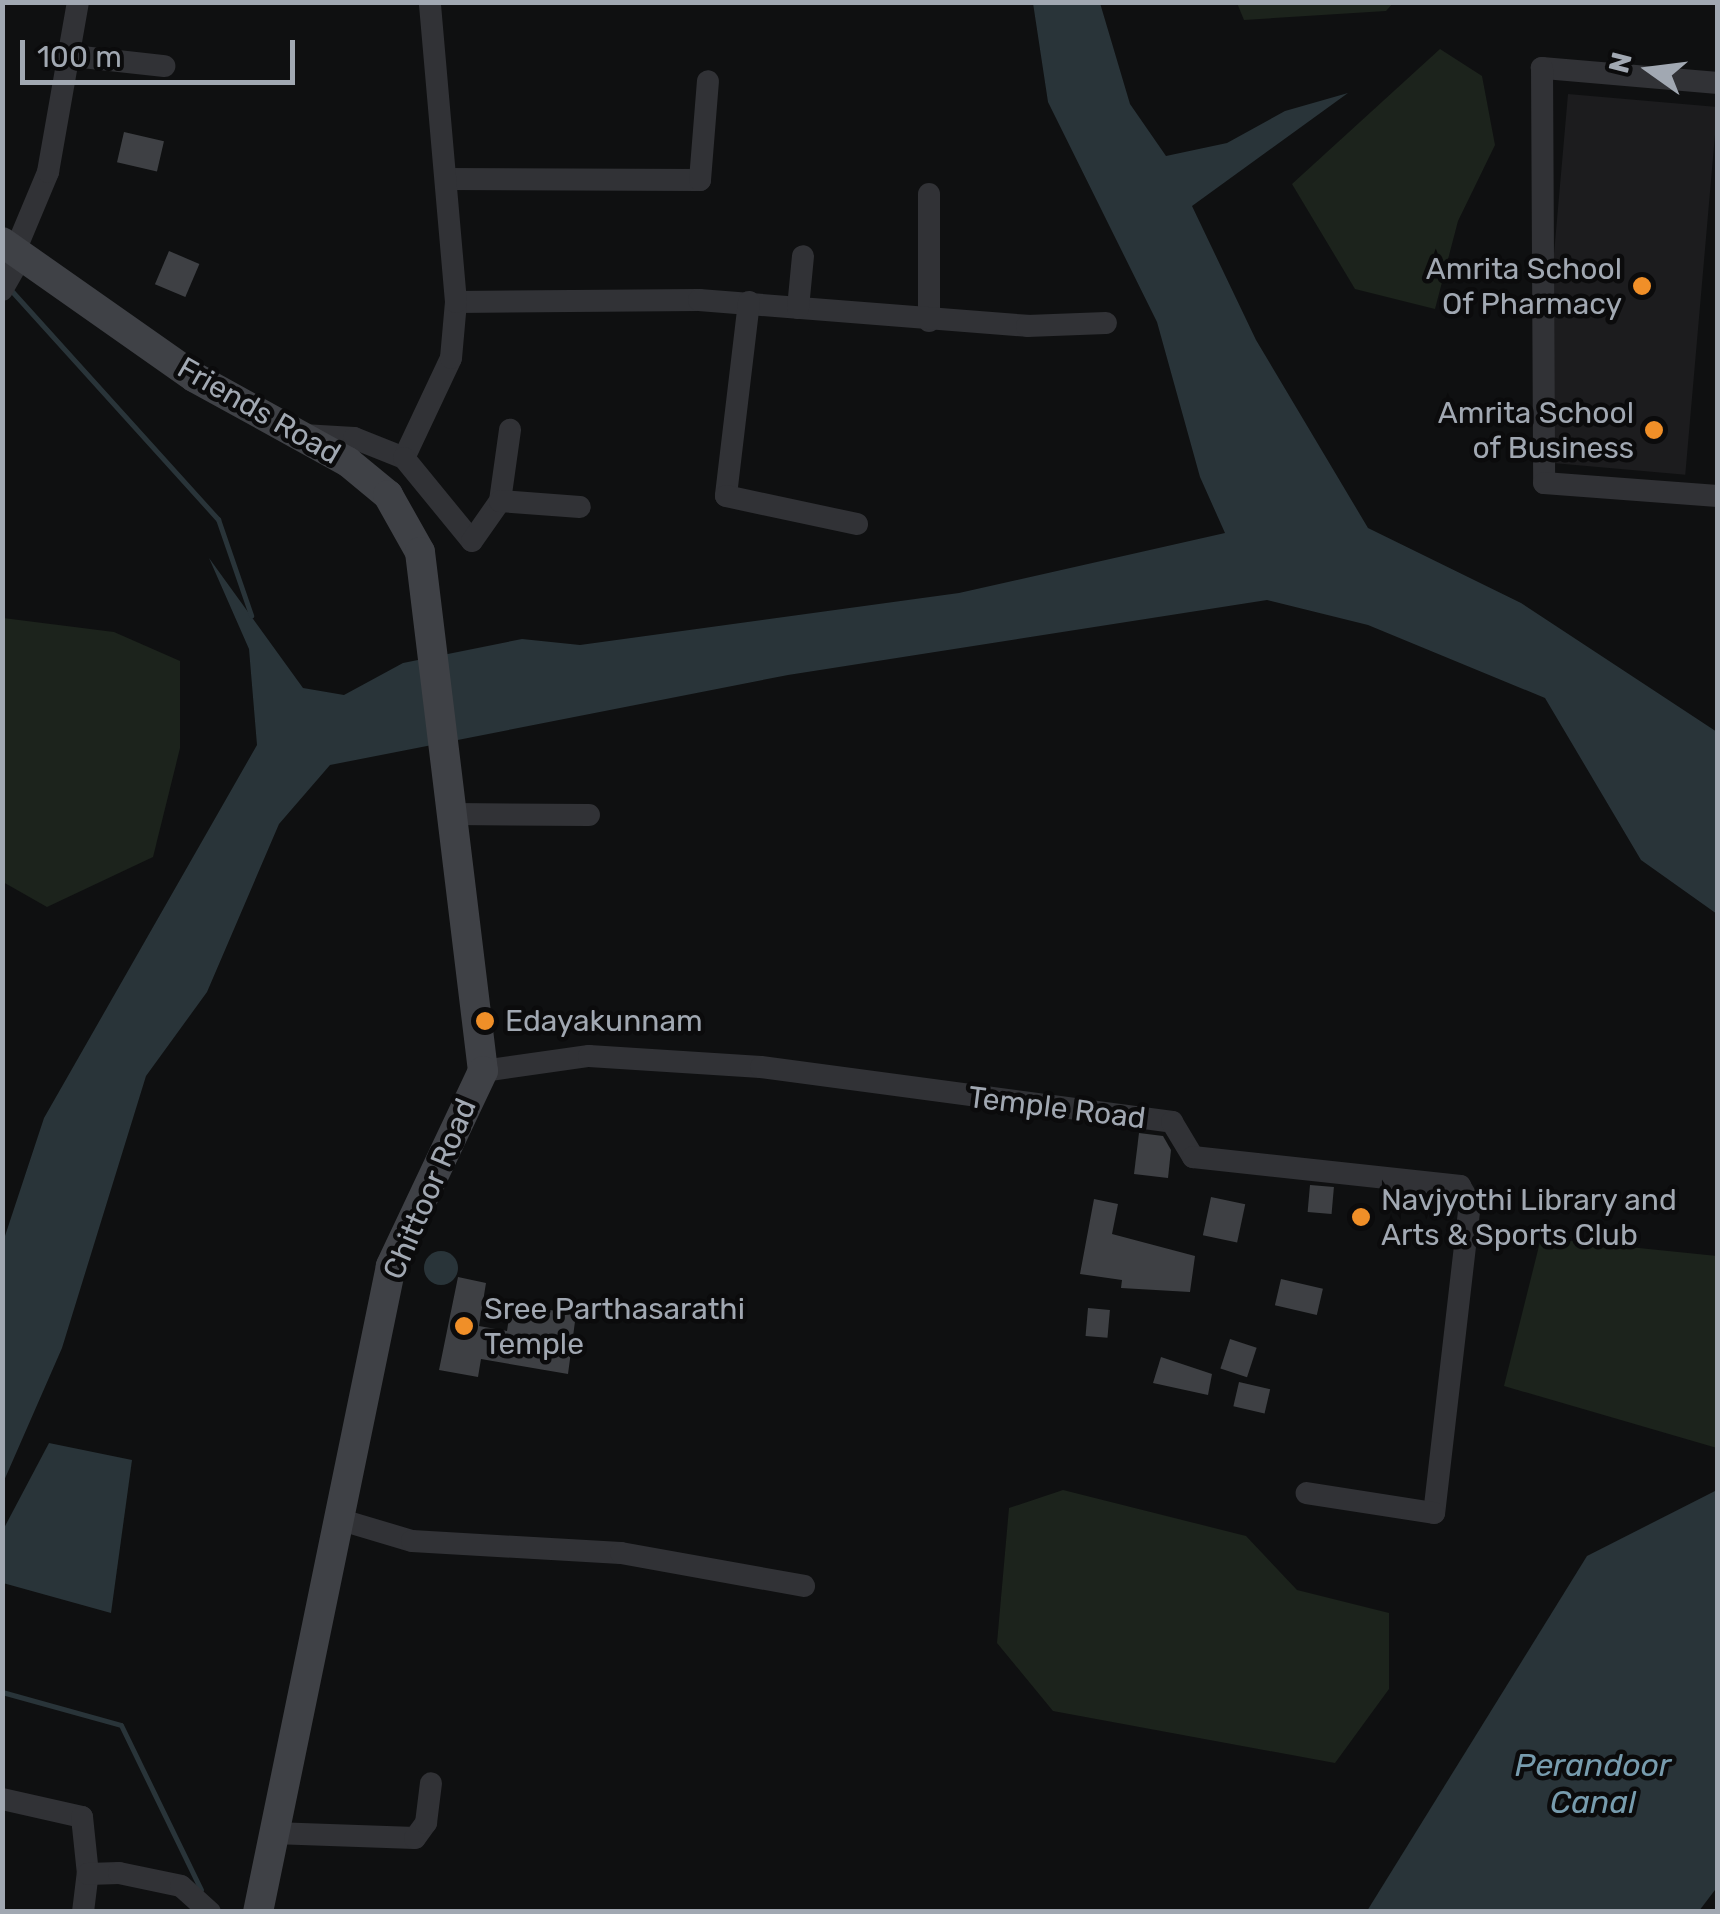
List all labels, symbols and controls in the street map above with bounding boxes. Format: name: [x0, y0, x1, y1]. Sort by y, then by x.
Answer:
scale bar: [25, 20, 300, 82]
north arrow: [1600, 20, 1700, 120]
text: 100 m: [37, 39, 122, 75]
text: N: [1602, 49, 1639, 76]
place label: Amrita School Of Pharmacy: [1426, 251, 1622, 322]
marker: Amrita School Of Pharmacy: [1631, 275, 1653, 297]
street label: Friends Road: [171, 350, 347, 472]
place label: Amrita School of Business: [1438, 395, 1634, 466]
marker: Amrita School of Business: [1643, 419, 1665, 441]
place label: Edayakunnam: [505, 1003, 703, 1039]
marker: Edayakunnam: [474, 1010, 496, 1032]
street label: Temple Road: [966, 1079, 1148, 1137]
street label: Chittoor Road: [376, 1093, 484, 1285]
place label: Navjyothi Library and Arts & Sports Club: [1381, 1182, 1678, 1252]
marker: Navjyothi Library and Arts & Sports Club: [1350, 1206, 1372, 1228]
place label: Sree Parthasarathi Temple: [484, 1291, 745, 1362]
marker: Sree Parthasarathi Temple: [453, 1315, 475, 1337]
water label: Perandoor Canal: [1515, 1747, 1671, 1822]

